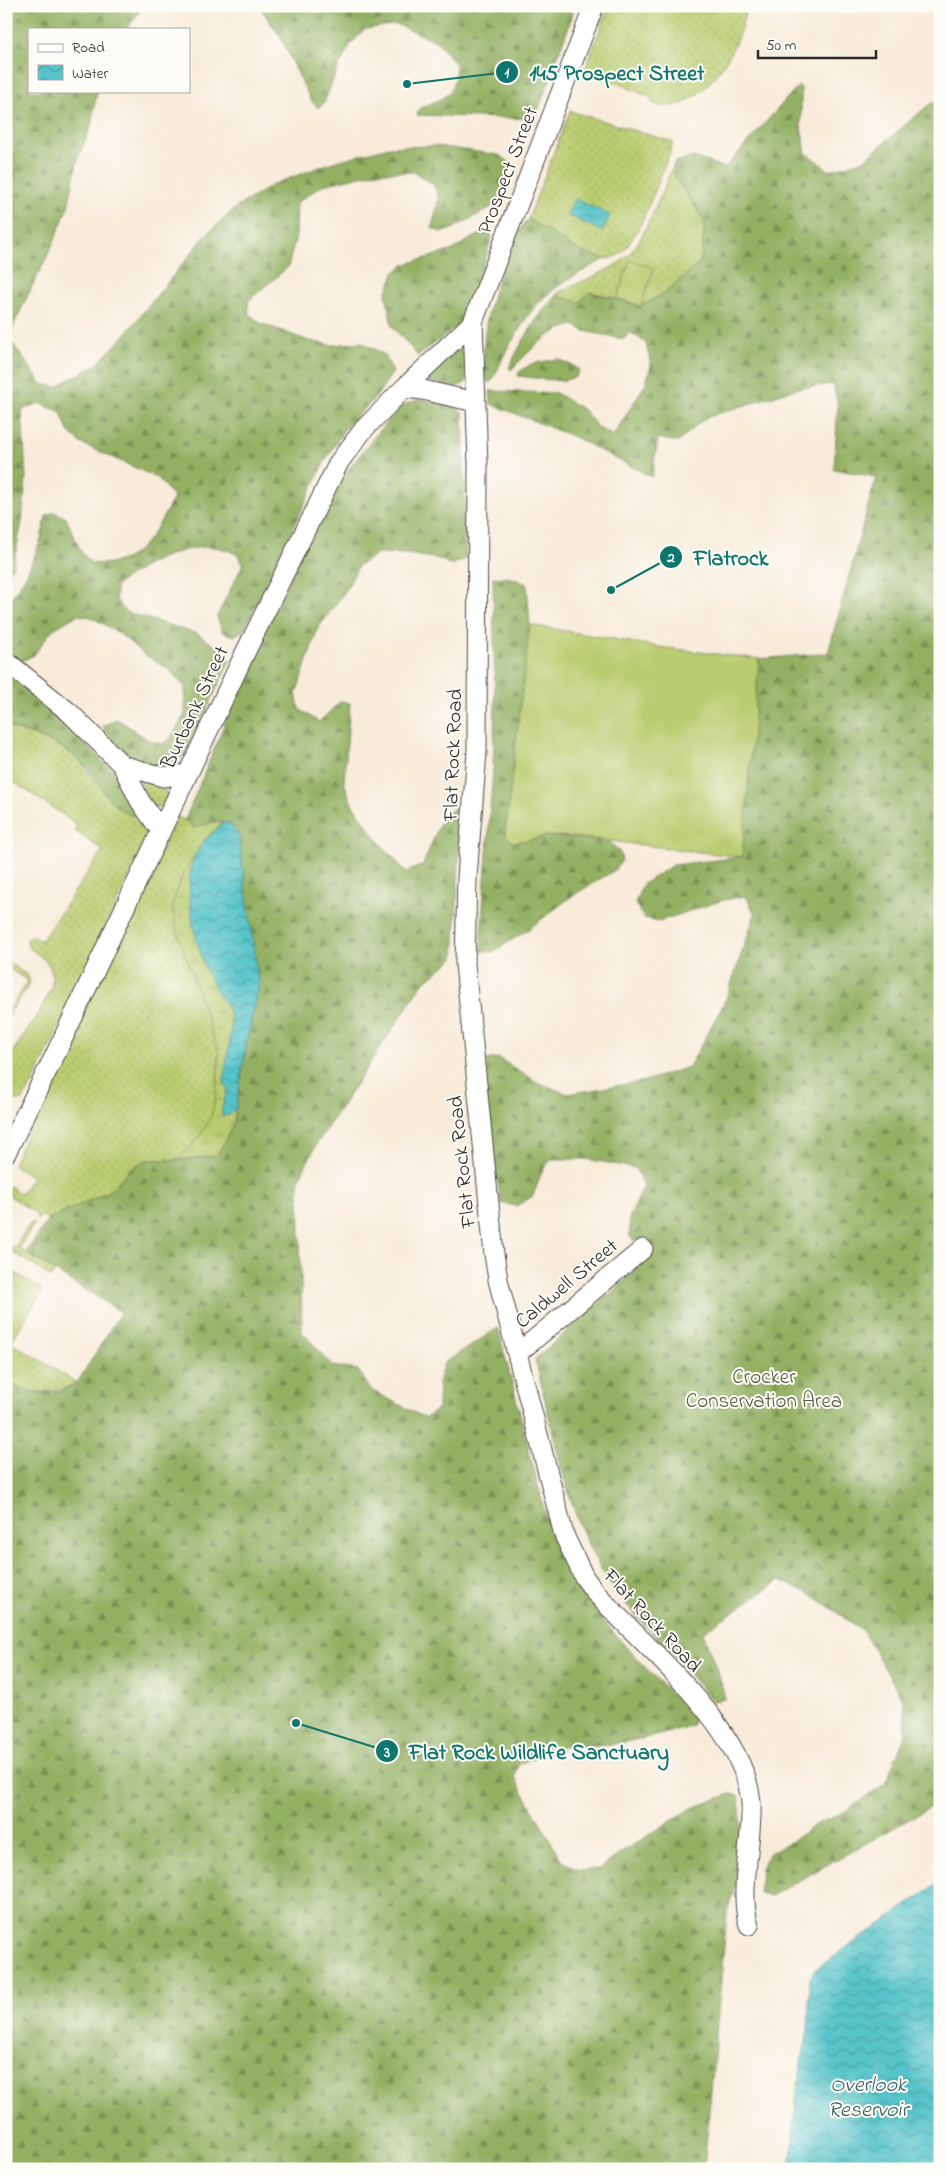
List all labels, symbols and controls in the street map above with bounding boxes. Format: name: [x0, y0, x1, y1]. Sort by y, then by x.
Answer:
legend: [28, 28, 190, 92]
scale bar: [758, 28, 876, 60]
text: 50 m: [766, 35, 797, 57]
text: Road: [72, 37, 105, 59]
callout: 145 Prospect Street: [495, 53, 715, 90]
text: 145 Prospect Street: [530, 59, 705, 91]
text: 1: [505, 62, 510, 84]
text: Water: [72, 63, 108, 85]
street label: Prospect Street: [471, 103, 547, 239]
callout: Flatrock: [659, 538, 779, 575]
text: Flatrock: [693, 544, 770, 576]
text: 2: [666, 547, 675, 569]
street label: Burbank Street: [154, 641, 237, 775]
street label: Flat Rock Road: [437, 688, 471, 823]
street label: Flat Rock Road: [441, 1094, 485, 1230]
street label: Caldwell Street: [509, 1232, 625, 1337]
park label: Crocker Conservation Area: [686, 1363, 842, 1417]
street label: Flat Rock Road: [595, 1562, 708, 1680]
callout: Flat Rock Wildlife Sanctuary: [374, 1733, 679, 1770]
text: Flat Rock Wildlife Sanctuary: [408, 1738, 669, 1771]
text: 3: [383, 1742, 390, 1764]
water label: Overlook Reservoir: [828, 2070, 911, 2127]

